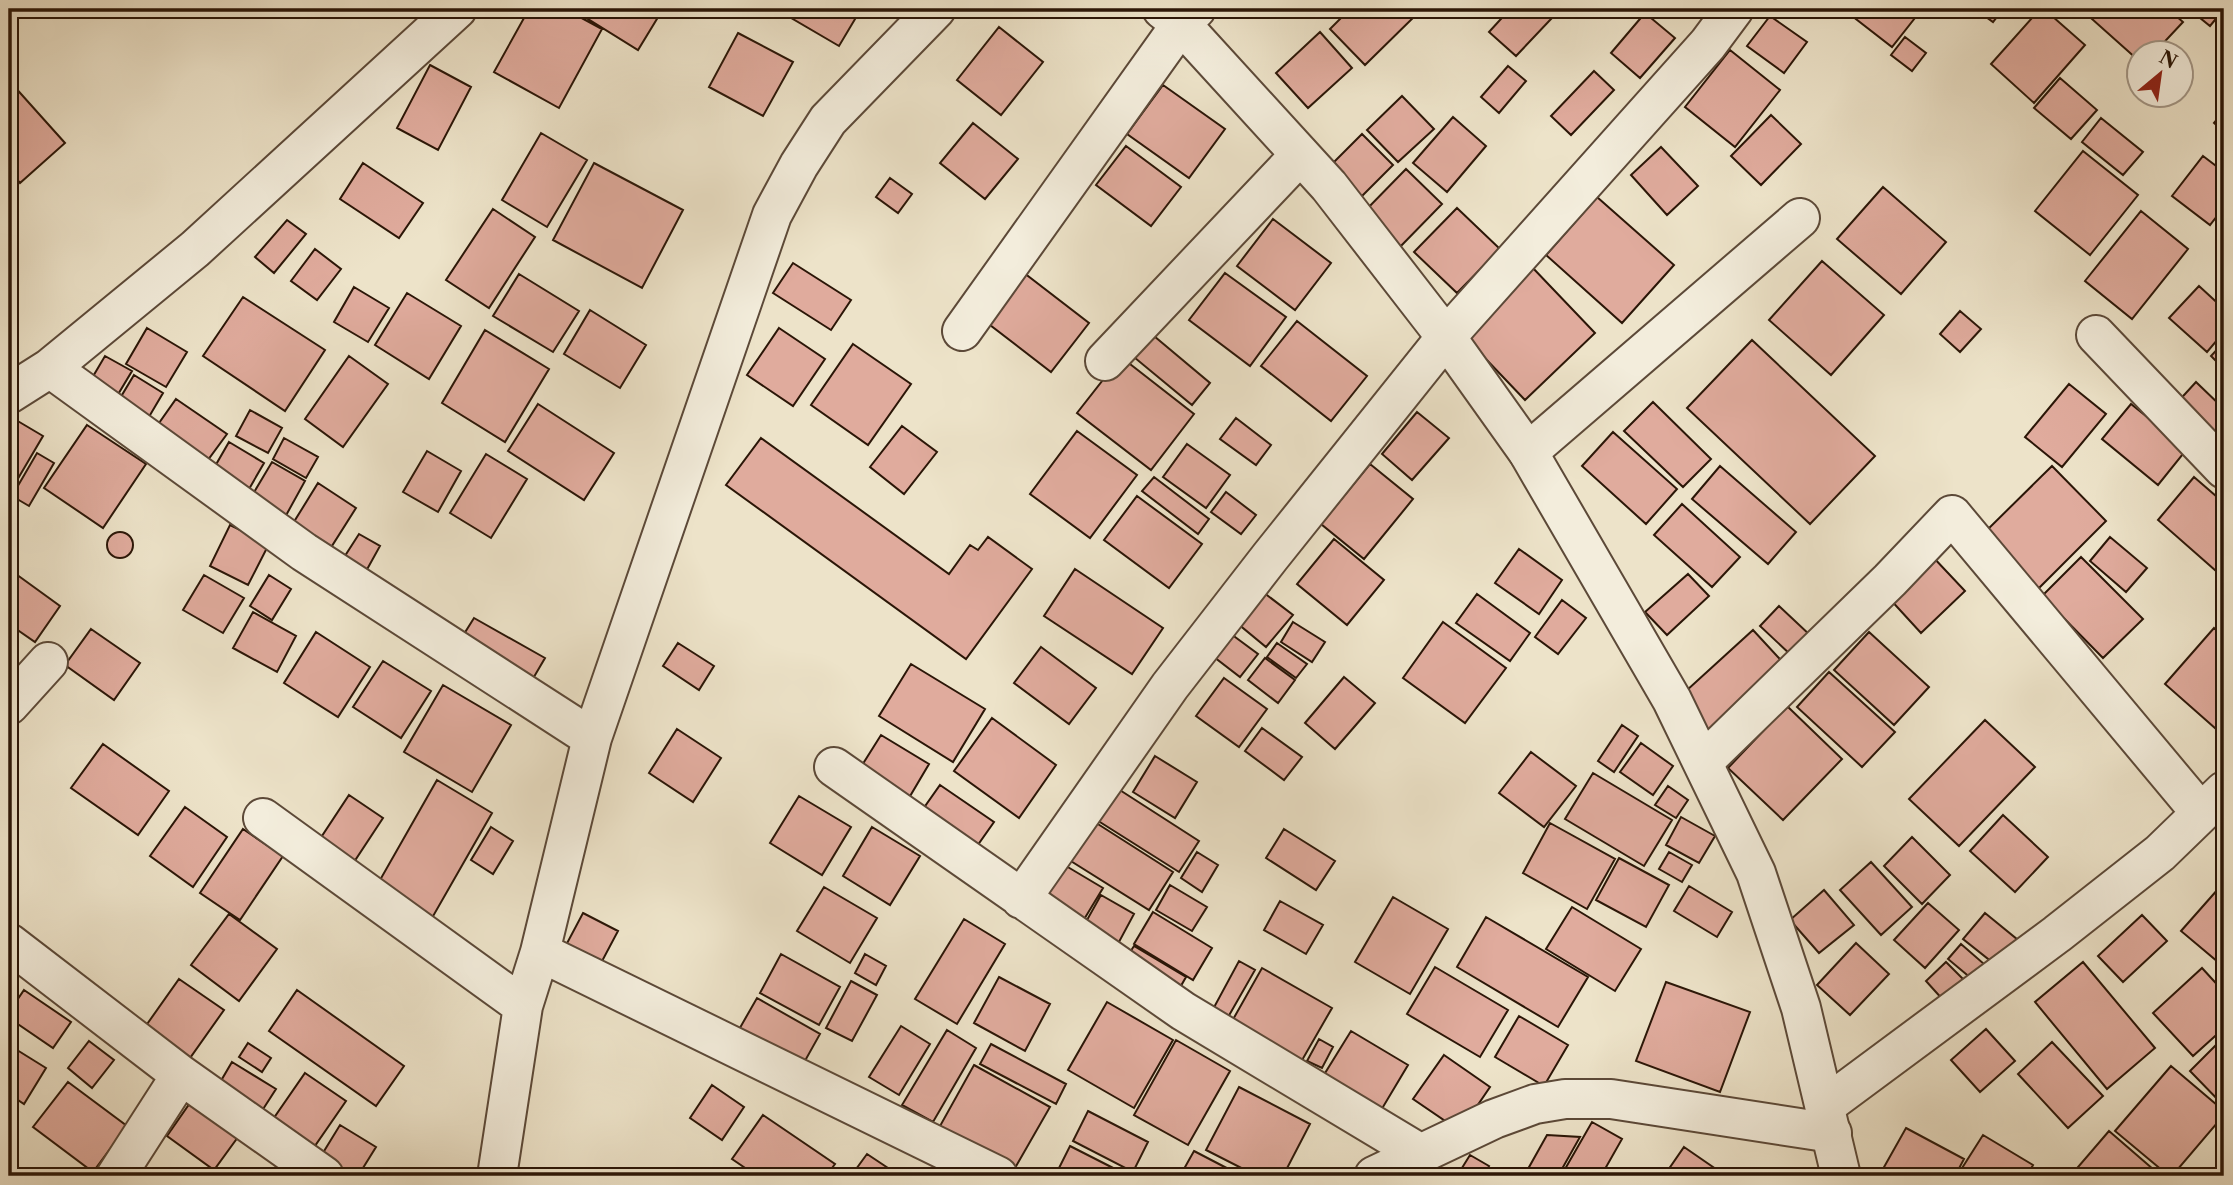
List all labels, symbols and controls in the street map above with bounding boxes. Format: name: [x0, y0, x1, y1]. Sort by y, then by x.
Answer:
north arrow: [2124, 38, 2194, 108]
text: N: [2155, 46, 2181, 74]

